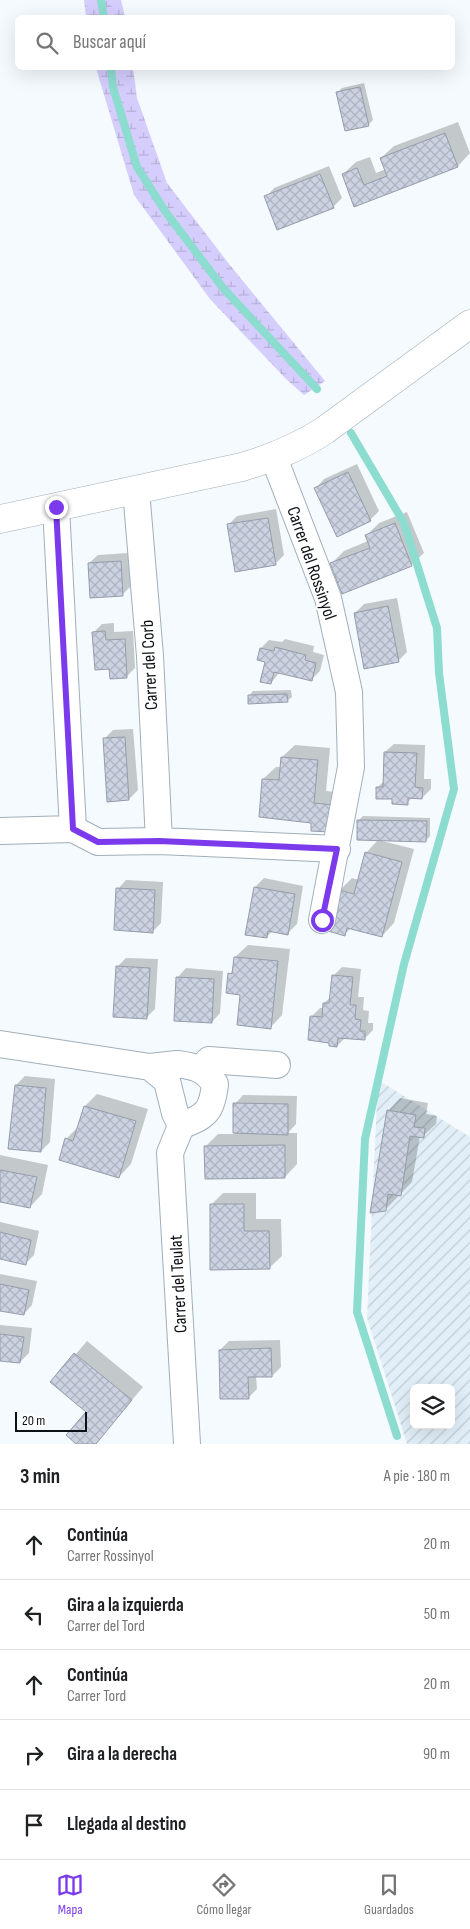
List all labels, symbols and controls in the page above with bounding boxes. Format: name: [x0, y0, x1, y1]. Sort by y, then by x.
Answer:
search box: [15, 15, 455, 70]
icon: search: [33, 29, 61, 57]
text: Buscar aquí: [73, 31, 146, 54]
route end: [45, 496, 68, 519]
street label: Carrer del Rossinyol: [282, 504, 341, 623]
street label: Carrer del Corb: [137, 619, 162, 711]
route start: [311, 909, 334, 932]
street label: Carrer del Teulat: [165, 1234, 192, 1334]
map controls: [410, 1384, 455, 1429]
button: layers: [410, 1384, 455, 1429]
scale bar: [15, 1409, 88, 1432]
text: 20 m: [22, 1412, 45, 1429]
text: 3 min: [20, 1464, 60, 1489]
text: A pie · 180 m: [384, 1467, 450, 1486]
text: Continúa: [67, 1524, 128, 1547]
icon: ahead: [20, 1531, 48, 1559]
text: 20 m: [423, 1535, 450, 1554]
text: Carrer Rossinyol: [67, 1547, 154, 1566]
text: Gira a la izquierda: [67, 1594, 184, 1617]
icon: left: [20, 1601, 48, 1629]
text: 50 m: [424, 1605, 450, 1624]
text: Carrer del Tord: [67, 1617, 145, 1636]
text: Continúa: [67, 1664, 128, 1687]
icon: ahead: [20, 1671, 48, 1699]
text: 20 m: [423, 1675, 450, 1694]
text: Carrer Tord: [67, 1687, 126, 1706]
icon: right: [20, 1741, 48, 1769]
text: Gira a la derecha: [67, 1743, 177, 1766]
text: 90 m: [423, 1745, 450, 1764]
icon: arrive: [20, 1811, 48, 1839]
text: Llegada al destino: [67, 1813, 186, 1836]
tab: Mapa: [56, 1871, 84, 1918]
tab: Cómo llegar: [196, 1871, 252, 1918]
tab: Guardados: [364, 1871, 414, 1918]

